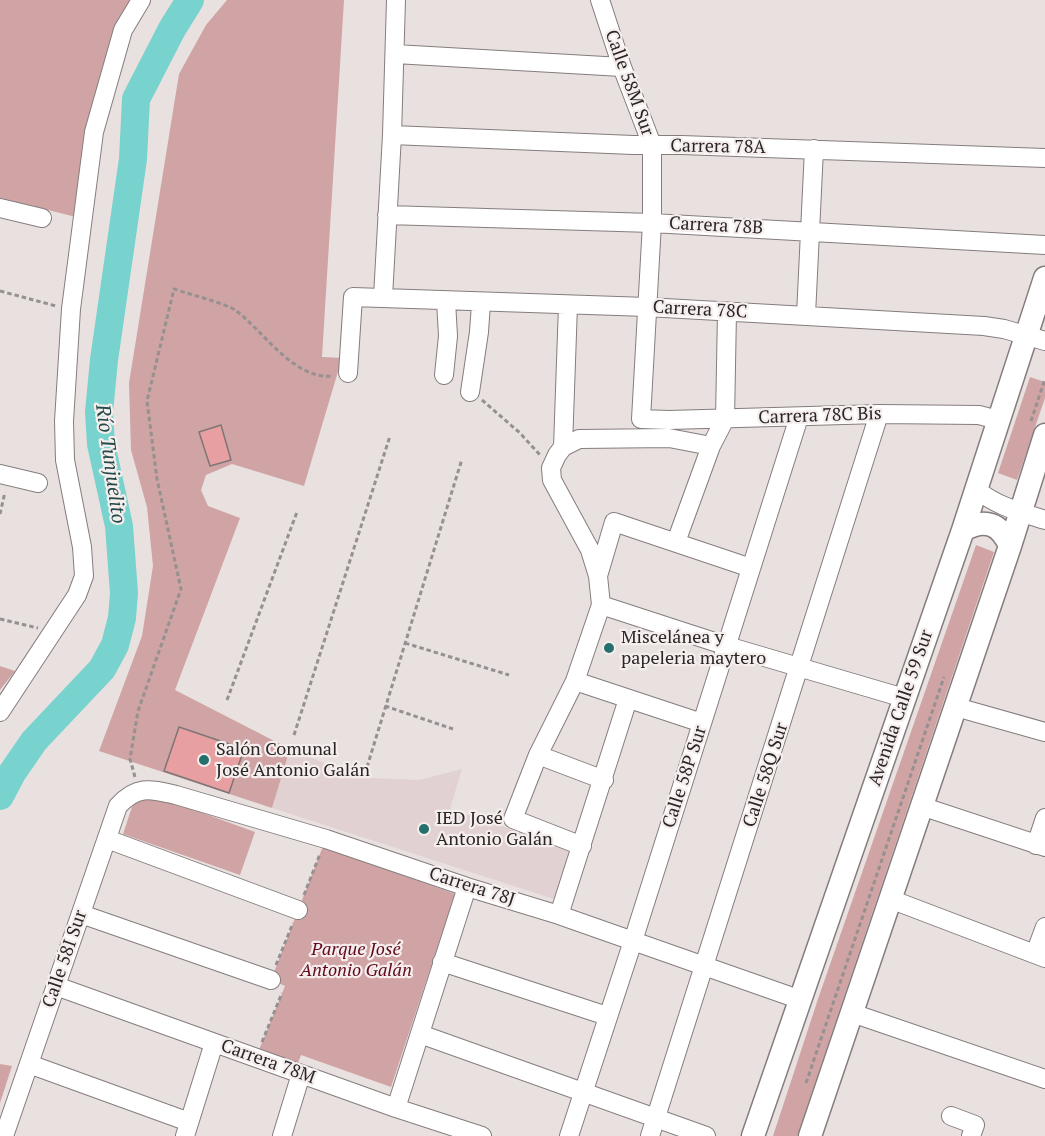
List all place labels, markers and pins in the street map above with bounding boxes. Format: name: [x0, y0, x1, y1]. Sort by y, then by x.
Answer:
place label: Miscelánea y papeleria maytero: [621, 627, 766, 670]
marker: Miscelánea y papeleria maytero: [602, 641, 616, 655]
place label: Salón Comunal José Antonio Galán: [216, 739, 370, 782]
marker: Salón Comunal José Antonio Galán: [197, 753, 211, 767]
place label: IED José Antonio Galán: [436, 808, 553, 850]
marker: IED José Antonio Galán: [417, 822, 431, 836]

